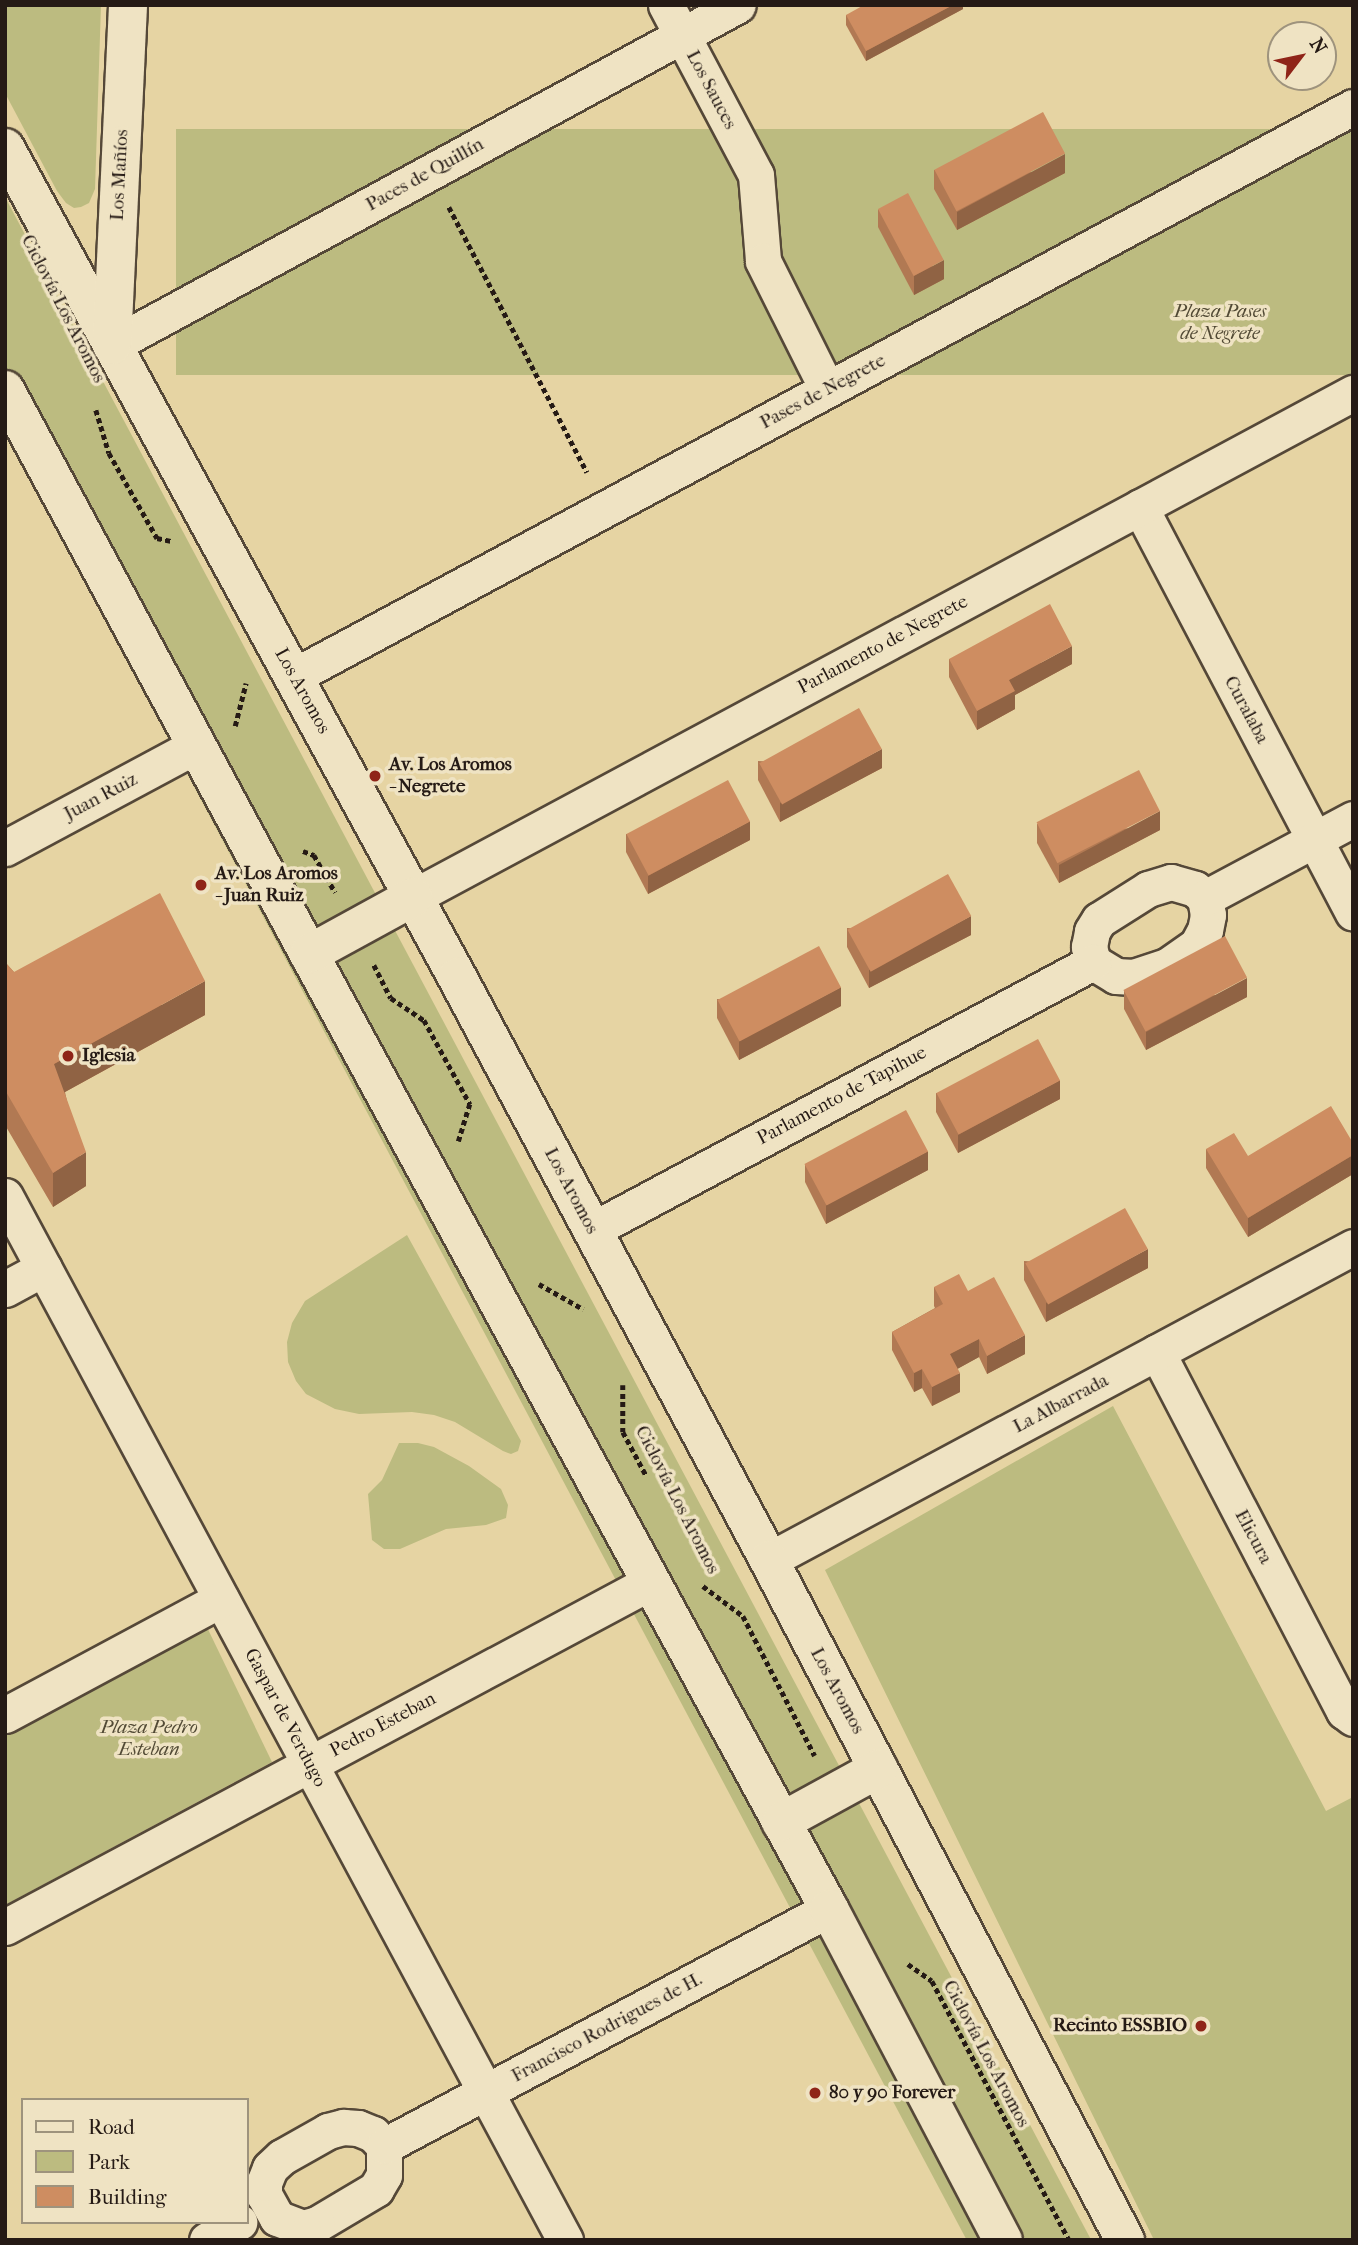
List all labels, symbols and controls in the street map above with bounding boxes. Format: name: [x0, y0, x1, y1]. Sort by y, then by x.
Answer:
north arrow: [1267, 21, 1337, 91]
text: N: [1305, 34, 1331, 58]
street label: Los Sauces: [681, 47, 741, 133]
street label: Los Mañíos: [106, 129, 134, 221]
street label: Paces de Quillín: [362, 133, 488, 217]
street label: Ciclovía Los Aromos: [16, 231, 110, 387]
park label: Plaza Pases de Negrete: [1174, 301, 1266, 345]
street label: Pases de Negrete: [756, 349, 890, 435]
street label: Parlamento de Negrete: [794, 590, 972, 700]
street label: Los Aromos: [269, 644, 335, 738]
street label: Curalaba: [1219, 672, 1273, 748]
place label: Av. Los Aromos - Negrete: [389, 754, 512, 798]
street label: Juan Ruiz: [60, 768, 142, 826]
marker: Av. Los Aromos - Negrete: [367, 768, 383, 784]
place label: Av. Los Aromos - Juan Ruiz: [215, 863, 338, 907]
marker: Av. Los Aromos - Juan Ruiz: [193, 877, 209, 893]
street label: Parlamento de Tapihue: [753, 1042, 931, 1150]
place label: Iglesia: [82, 1045, 135, 1067]
marker: Iglesia: [60, 1048, 76, 1064]
street label: Los Aromos: [539, 1144, 603, 1238]
street label: La Albarrada: [1009, 1369, 1113, 1439]
street label: Ciclovía Los Aromos: [630, 1422, 724, 1578]
street label: Elicura: [1229, 1506, 1277, 1568]
street label: Los Aromos: [805, 1644, 869, 1738]
street label: Gaspar de Verdugo: [239, 1645, 331, 1791]
street label: Pedro Esteban: [326, 1687, 440, 1763]
park label: Plaza Pedro Esteban: [100, 1717, 198, 1761]
street label: Francisco Rodrigues de H.: [508, 1968, 706, 2088]
street label: Ciclovía Los Aromos: [938, 1977, 1034, 2131]
place label: Recinto ESSBIO: [1053, 2015, 1187, 2037]
marker: Recinto ESSBIO: [1193, 2018, 1209, 2034]
place label: 80 y 90 Forever: [829, 2082, 955, 2104]
marker: 80 y 90 Forever: [807, 2085, 823, 2101]
legend: [21, 2098, 248, 2224]
text: Road: [88, 2115, 135, 2139]
text: Park: [88, 2150, 130, 2174]
text: Building: [88, 2185, 166, 2209]

